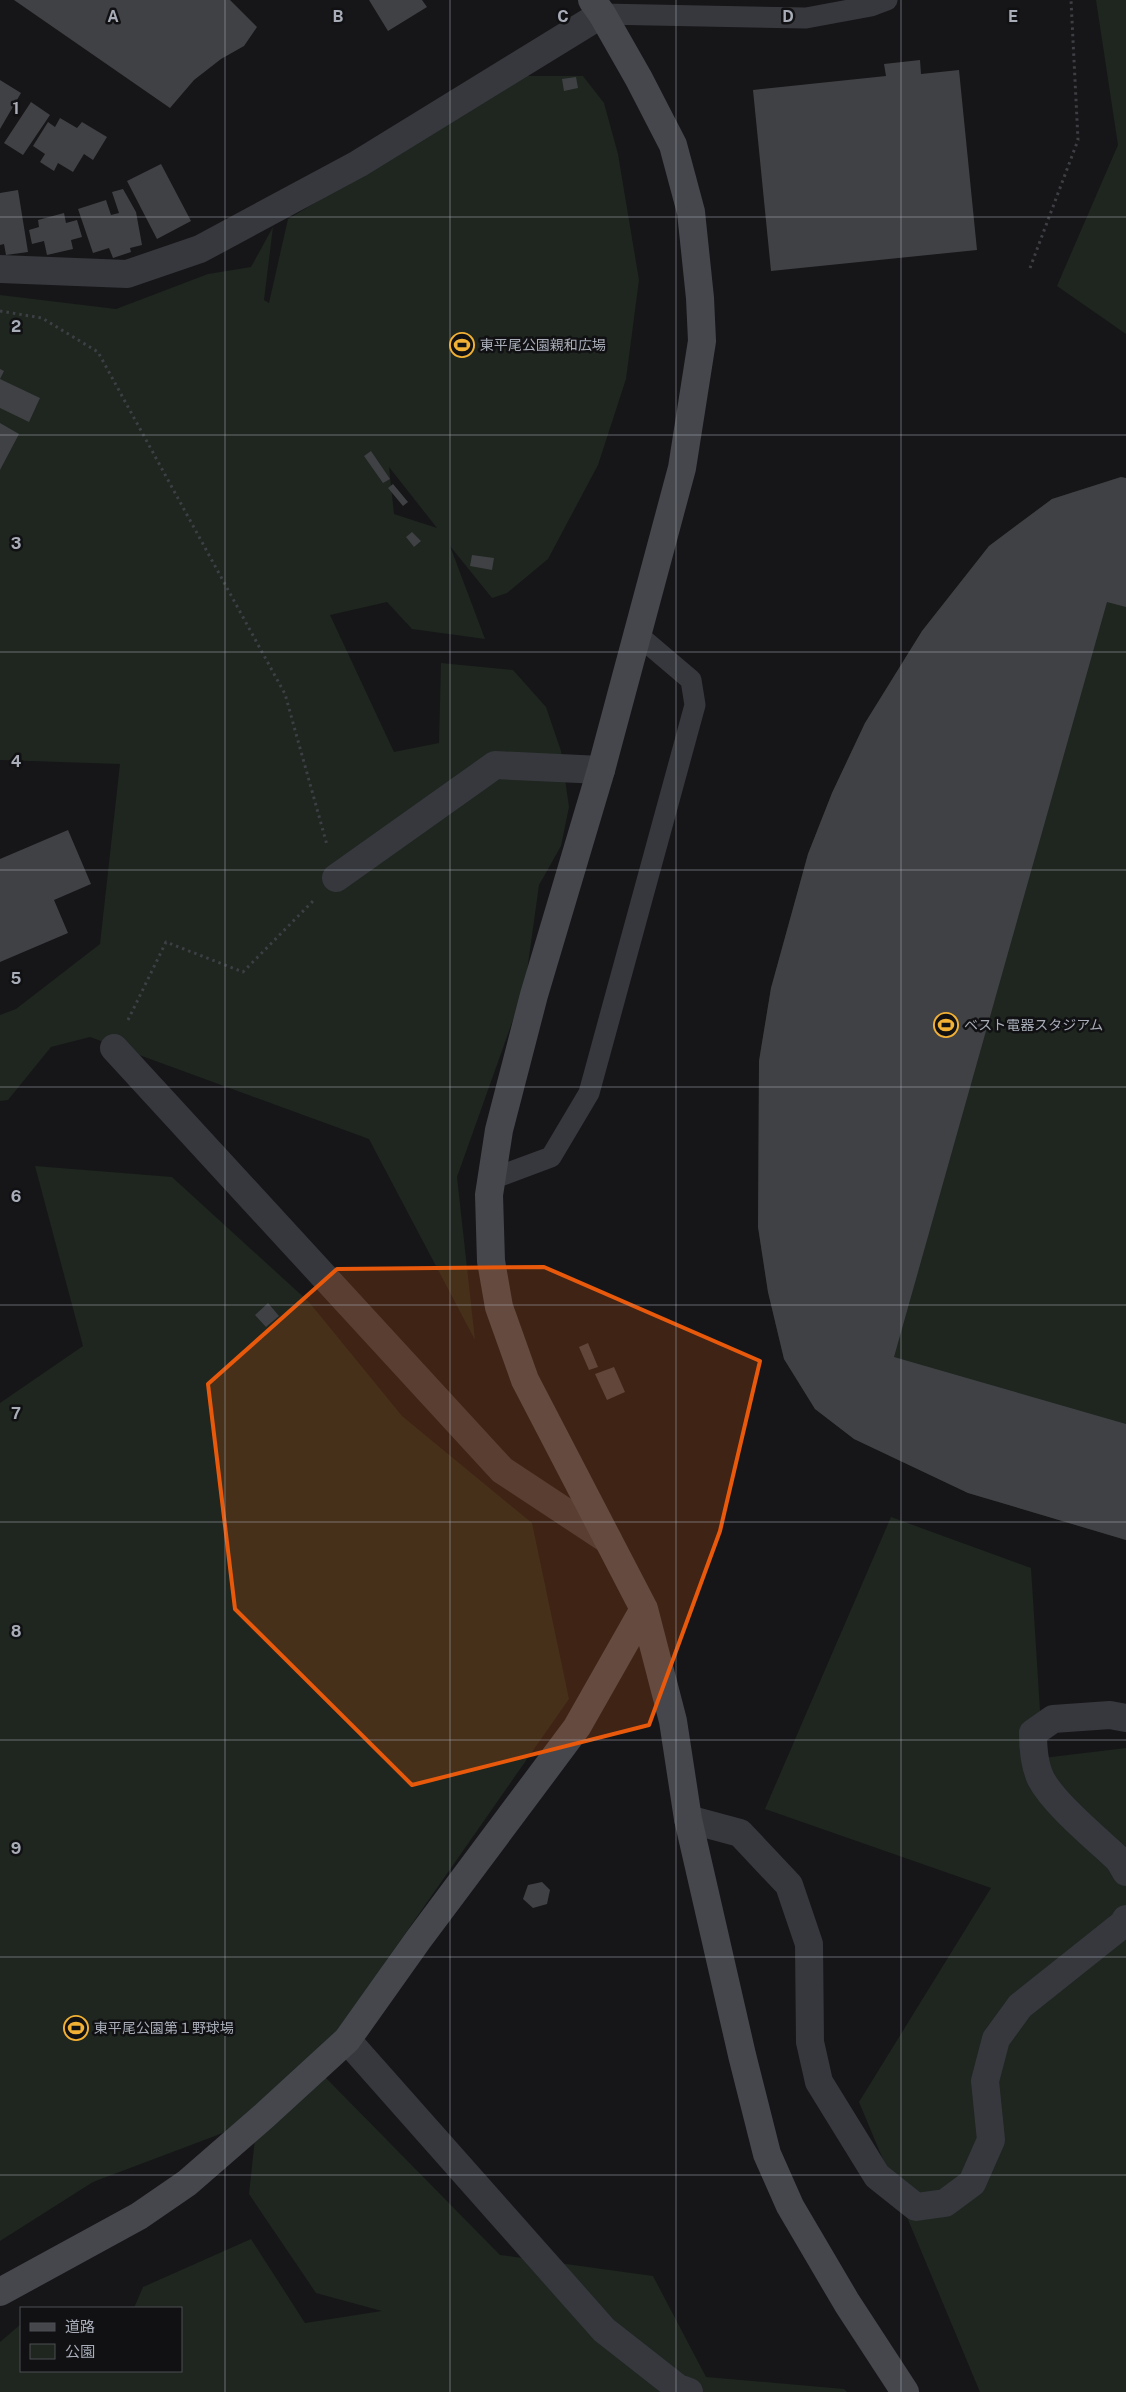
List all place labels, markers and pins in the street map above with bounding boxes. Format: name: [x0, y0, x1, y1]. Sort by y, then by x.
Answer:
sports icon: 東平尾公園親和広場: [449, 332, 475, 358]
place label: 東平尾公園親和広場: [480, 337, 606, 353]
sports icon: ベスト電器スタジアム: [933, 1012, 959, 1038]
place label: ベスト電器スタジアム: [964, 1017, 1103, 1033]
sports icon: 東平尾公園第１野球場: [63, 2015, 89, 2041]
place label: 東平尾公園第１野球場: [94, 2020, 234, 2036]

